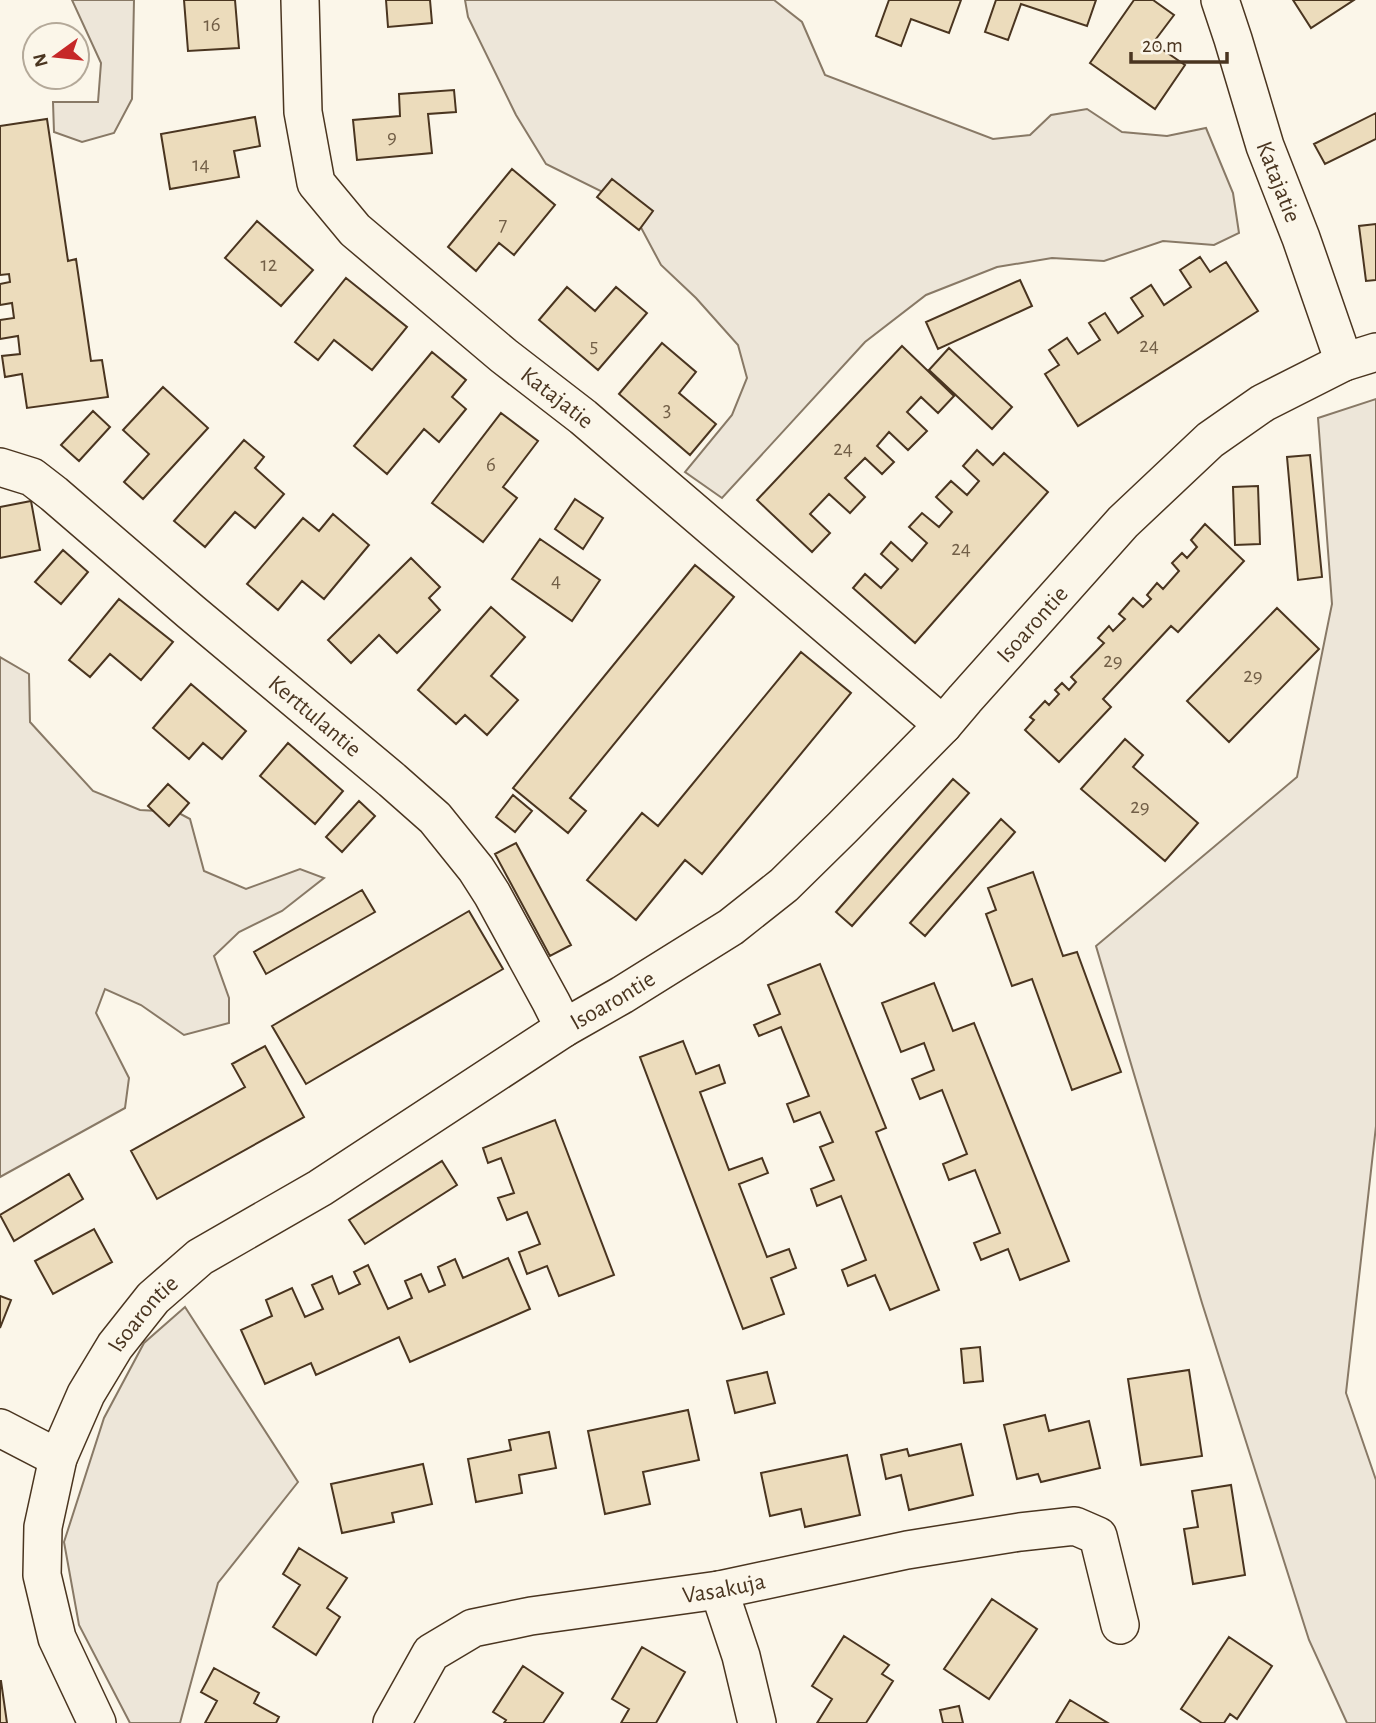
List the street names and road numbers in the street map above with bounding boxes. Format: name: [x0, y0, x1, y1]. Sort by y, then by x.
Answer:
street label: Katajatie: [1251, 138, 1305, 226]
street label: Katajatie: [516, 363, 598, 433]
street label: Isoarontie: [993, 582, 1073, 668]
street label: Kerttulantie: [264, 671, 365, 762]
street label: Isoarontie: [566, 967, 659, 1035]
street label: Isoarontie: [103, 1271, 183, 1356]
street label: Vasakuja: [681, 1569, 768, 1608]

